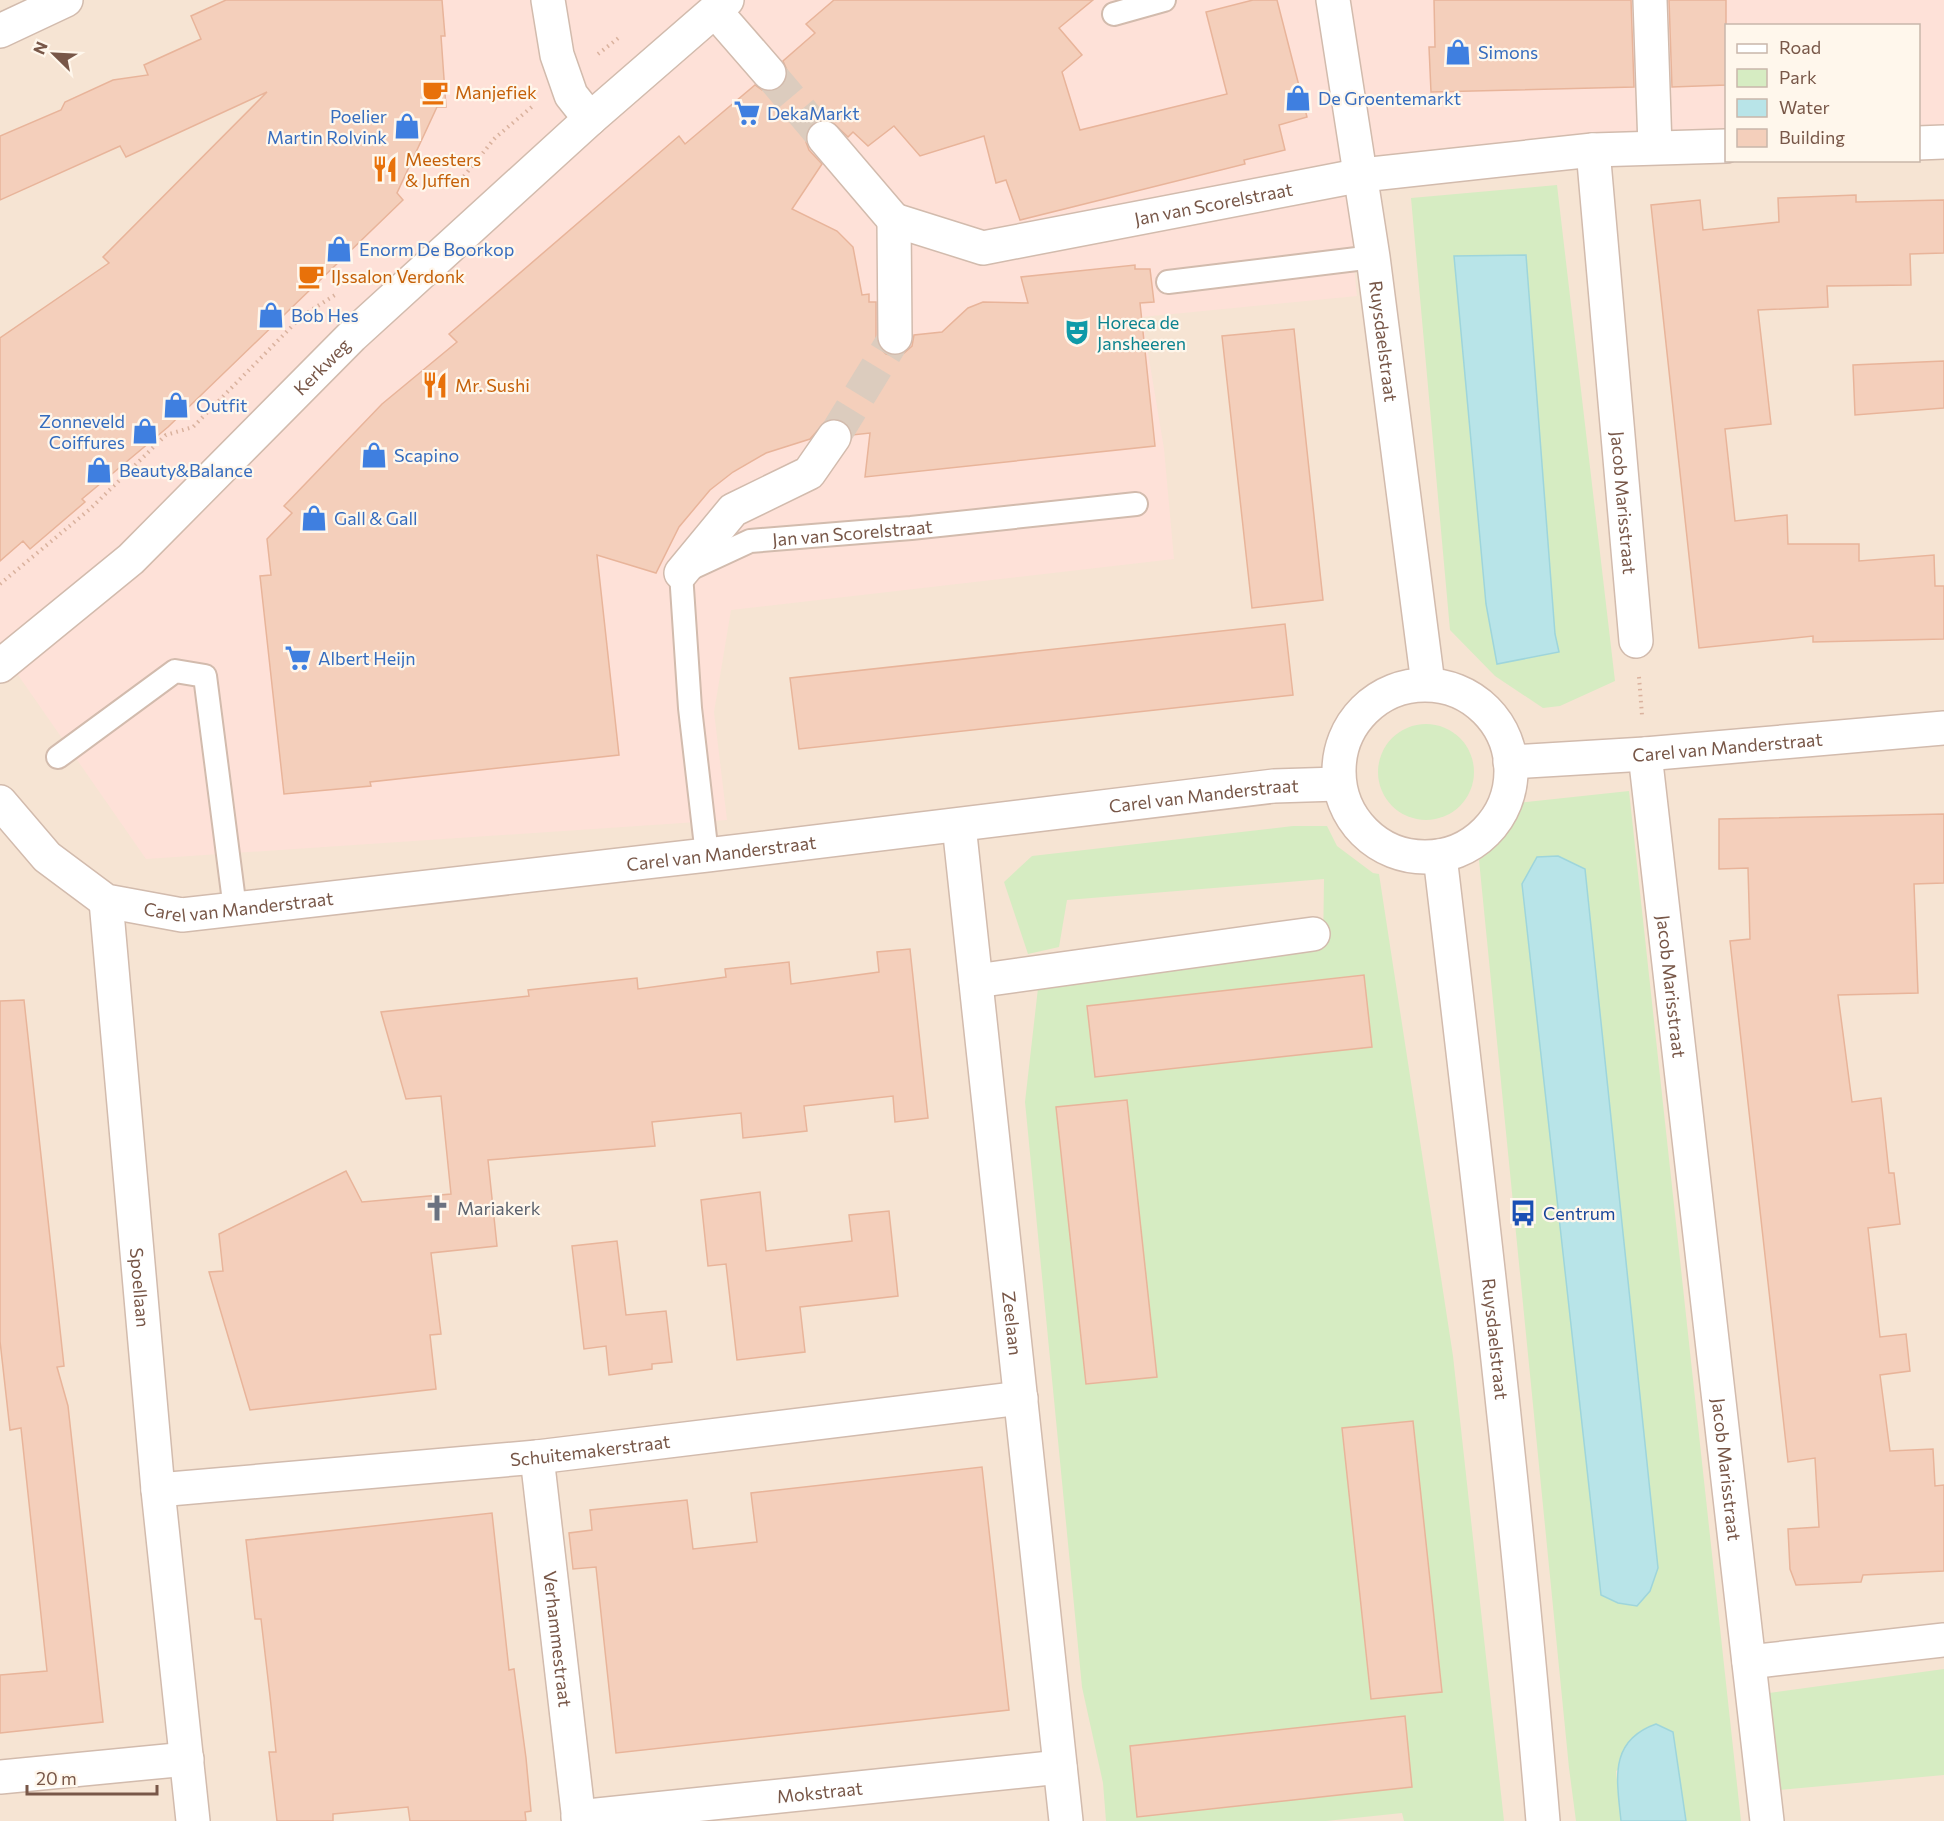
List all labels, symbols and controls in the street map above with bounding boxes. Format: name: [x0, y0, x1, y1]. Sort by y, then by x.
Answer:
north arrow: [24, 24, 84, 84]
legend: [1725, 24, 1920, 162]
text: Road: [1779, 36, 1821, 58]
shop icon: Simons: [1443, 37, 1473, 67]
text: N: [29, 38, 51, 57]
place label: Simons: [1478, 41, 1538, 63]
text: Park: [1779, 66, 1817, 88]
cafe icon: Manjefiek: [420, 77, 450, 107]
place label: Manjefiek: [455, 81, 537, 103]
shop icon: De Groentemarkt: [1283, 83, 1313, 113]
place label: De Groentemarkt: [1318, 87, 1461, 109]
text: Water: [1779, 96, 1830, 118]
supermarket icon: DekaMarkt: [732, 98, 762, 128]
place label: DekaMarkt: [767, 102, 860, 124]
place label: Poelier Martin Rolvink: [267, 105, 387, 148]
shop icon: Poelier Martin Rolvink: [392, 111, 422, 141]
text: Building: [1779, 126, 1845, 148]
place label: Meesters & Juffen: [405, 148, 481, 191]
restaurant icon: Meesters & Juffen: [370, 154, 400, 184]
street label: Jan van Scorelstraat: [1132, 178, 1294, 230]
shop icon: Enorm De Boorkop: [324, 234, 354, 264]
place label: Enorm De Boorkop: [359, 238, 514, 260]
cafe icon: IJssalon Verdonk: [296, 261, 326, 291]
place label: IJssalon Verdonk: [331, 265, 465, 287]
street label: Ruysdaelstraat: [1365, 279, 1403, 403]
shop icon: Bob Hes: [256, 300, 286, 330]
place label: Bob Hes: [291, 304, 359, 326]
place label: Horeca de Jansheeren: [1097, 311, 1186, 354]
theatre icon: Horeca de Jansheeren: [1062, 317, 1092, 347]
street label: Kerkweg: [289, 333, 355, 400]
restaurant icon: Mr. Sushi: [420, 370, 450, 400]
place label: Mr. Sushi: [455, 374, 530, 396]
shop icon: Outfit: [161, 390, 191, 420]
place label: Outfit: [196, 394, 247, 416]
place label: Zonneveld Coiffures: [39, 410, 125, 453]
shop icon: Zonneveld Coiffures: [130, 416, 160, 446]
street label: Jacob Marisstraat: [1607, 430, 1641, 575]
shop icon: Scapino: [359, 440, 389, 470]
place label: Scapino: [394, 444, 459, 466]
shop icon: Beauty&Balance: [84, 455, 114, 485]
place label: Beauty&Balance: [119, 459, 253, 481]
shop icon: Gall & Gall: [299, 503, 329, 533]
place label: Gall & Gall: [334, 507, 418, 529]
street label: Jan van Scorelstraat: [771, 515, 934, 550]
supermarket icon: Albert Heijn: [283, 643, 313, 673]
place label: Albert Heijn: [318, 647, 416, 669]
street label: Carel van Manderstraat: [1632, 728, 1823, 766]
street label: Carel van Manderstraat: [1108, 774, 1299, 817]
street label: Carel van Manderstraat: [625, 831, 817, 875]
street label: Carel van Manderstraat: [142, 887, 334, 926]
street label: Jacob Marisstraat: [1652, 914, 1691, 1059]
church icon: Mariakerk: [422, 1193, 452, 1223]
place label: Mariakerk: [457, 1197, 541, 1219]
bus stop icon: Centrum: [1508, 1198, 1538, 1228]
place label: Centrum: [1543, 1202, 1615, 1224]
street label: Spoellaan: [126, 1247, 155, 1328]
street label: Ruysdaelstraat: [1478, 1277, 1513, 1401]
street label: Zeelaan: [998, 1290, 1027, 1357]
street label: Jacob Marisstraat: [1708, 1397, 1746, 1542]
street label: Schuitemakerstraat: [509, 1430, 671, 1470]
street label: Verhammestraat: [539, 1569, 577, 1708]
scale bar: [27, 1758, 158, 1796]
text: 20 m: [36, 1767, 77, 1789]
street label: Mokstraat: [776, 1777, 864, 1807]

